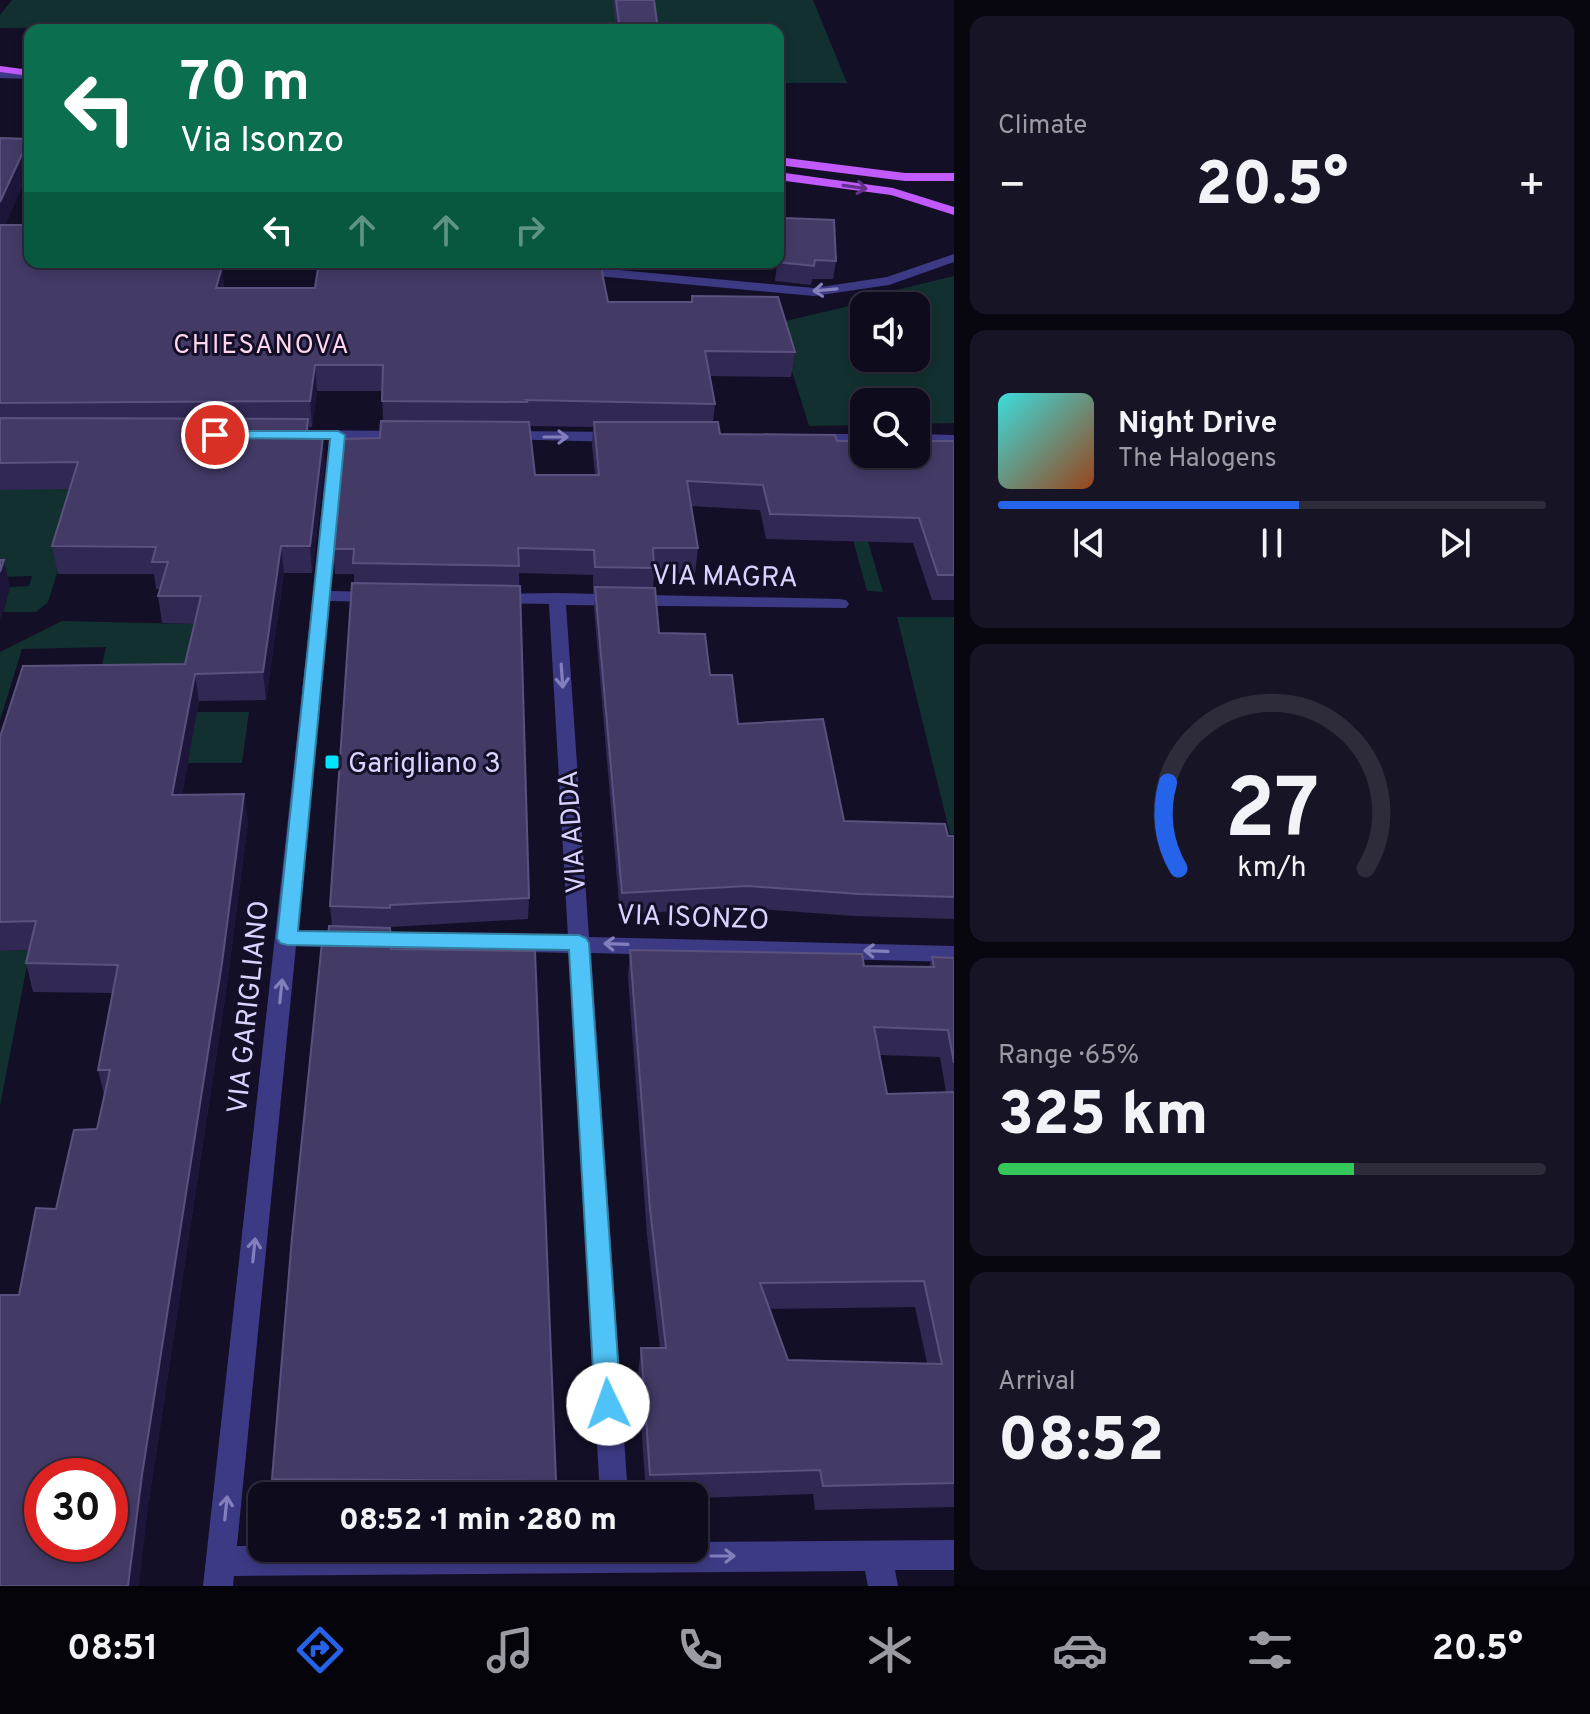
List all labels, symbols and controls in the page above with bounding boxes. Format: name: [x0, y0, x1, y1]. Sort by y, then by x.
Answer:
text: 70 m: [180, 50, 310, 120]
icon: left: [48, 56, 152, 160]
text: Climate: [998, 110, 1087, 143]
text: Via Isonzo: [180, 119, 344, 165]
text: 20.5°: [1196, 150, 1348, 226]
text: −: [998, 160, 1026, 216]
text: +: [1518, 160, 1546, 216]
one-way arrow: [842, 180, 867, 195]
icon: left: [256, 208, 300, 252]
icon: ahead: [340, 208, 384, 252]
icon: ahead: [424, 208, 468, 252]
icon: right: [508, 208, 552, 252]
one-way arrow: [812, 283, 839, 298]
map controls: [850, 292, 930, 468]
button: sound: [850, 292, 930, 372]
district label: CHIESANOVA: [173, 330, 351, 363]
button: search: [850, 388, 930, 468]
pin: [181, 401, 249, 469]
text: Night Drive: [1118, 406, 1277, 443]
icon: arrive: [193, 413, 237, 457]
one-way arrow: [542, 429, 569, 445]
text: The Halogens: [1118, 443, 1277, 476]
icon: previous: [1067, 521, 1111, 565]
icon: pause: [1250, 521, 1294, 565]
icon: next: [1433, 521, 1477, 565]
street label: VIA MAGRA: [652, 559, 798, 597]
one-way arrow: [554, 662, 569, 689]
place label: Garigliano 3: [348, 747, 501, 783]
marker: Garigliano 3: [323, 753, 341, 771]
text: 27: [1225, 762, 1319, 867]
street label: VIA ADDA: [552, 769, 596, 895]
text: km/h: [1237, 851, 1307, 887]
street label: VIA ISONZO: [616, 898, 770, 940]
street label: VIA GARIGLIANO: [221, 899, 279, 1116]
one-way arrow: [603, 936, 630, 952]
one-way arrow: [863, 944, 890, 959]
one-way arrow: [274, 978, 289, 1005]
text: Range · 65%: [998, 1040, 1139, 1073]
text: 325 km: [998, 1080, 1208, 1156]
one-way arrow: [246, 1237, 261, 1264]
position arrow: [566, 1362, 650, 1446]
text: Arrival: [998, 1366, 1076, 1399]
text: 08:52: [998, 1406, 1164, 1482]
speed limit sign: 30: [24, 1458, 128, 1562]
one-way arrow: [219, 1496, 234, 1522]
text: 08:52 · 1 min · 280 m: [339, 1503, 617, 1540]
one-way arrow: [709, 1548, 736, 1564]
icon: directions: [292, 1622, 348, 1678]
icon: music: [482, 1622, 538, 1678]
icon: phone: [672, 1622, 728, 1678]
icon: climate: [862, 1622, 918, 1678]
icon: car: [1052, 1622, 1108, 1678]
icon: filters: [1242, 1622, 1298, 1678]
text: 08:51: [67, 1627, 158, 1673]
text: 20.5°: [1432, 1627, 1523, 1673]

